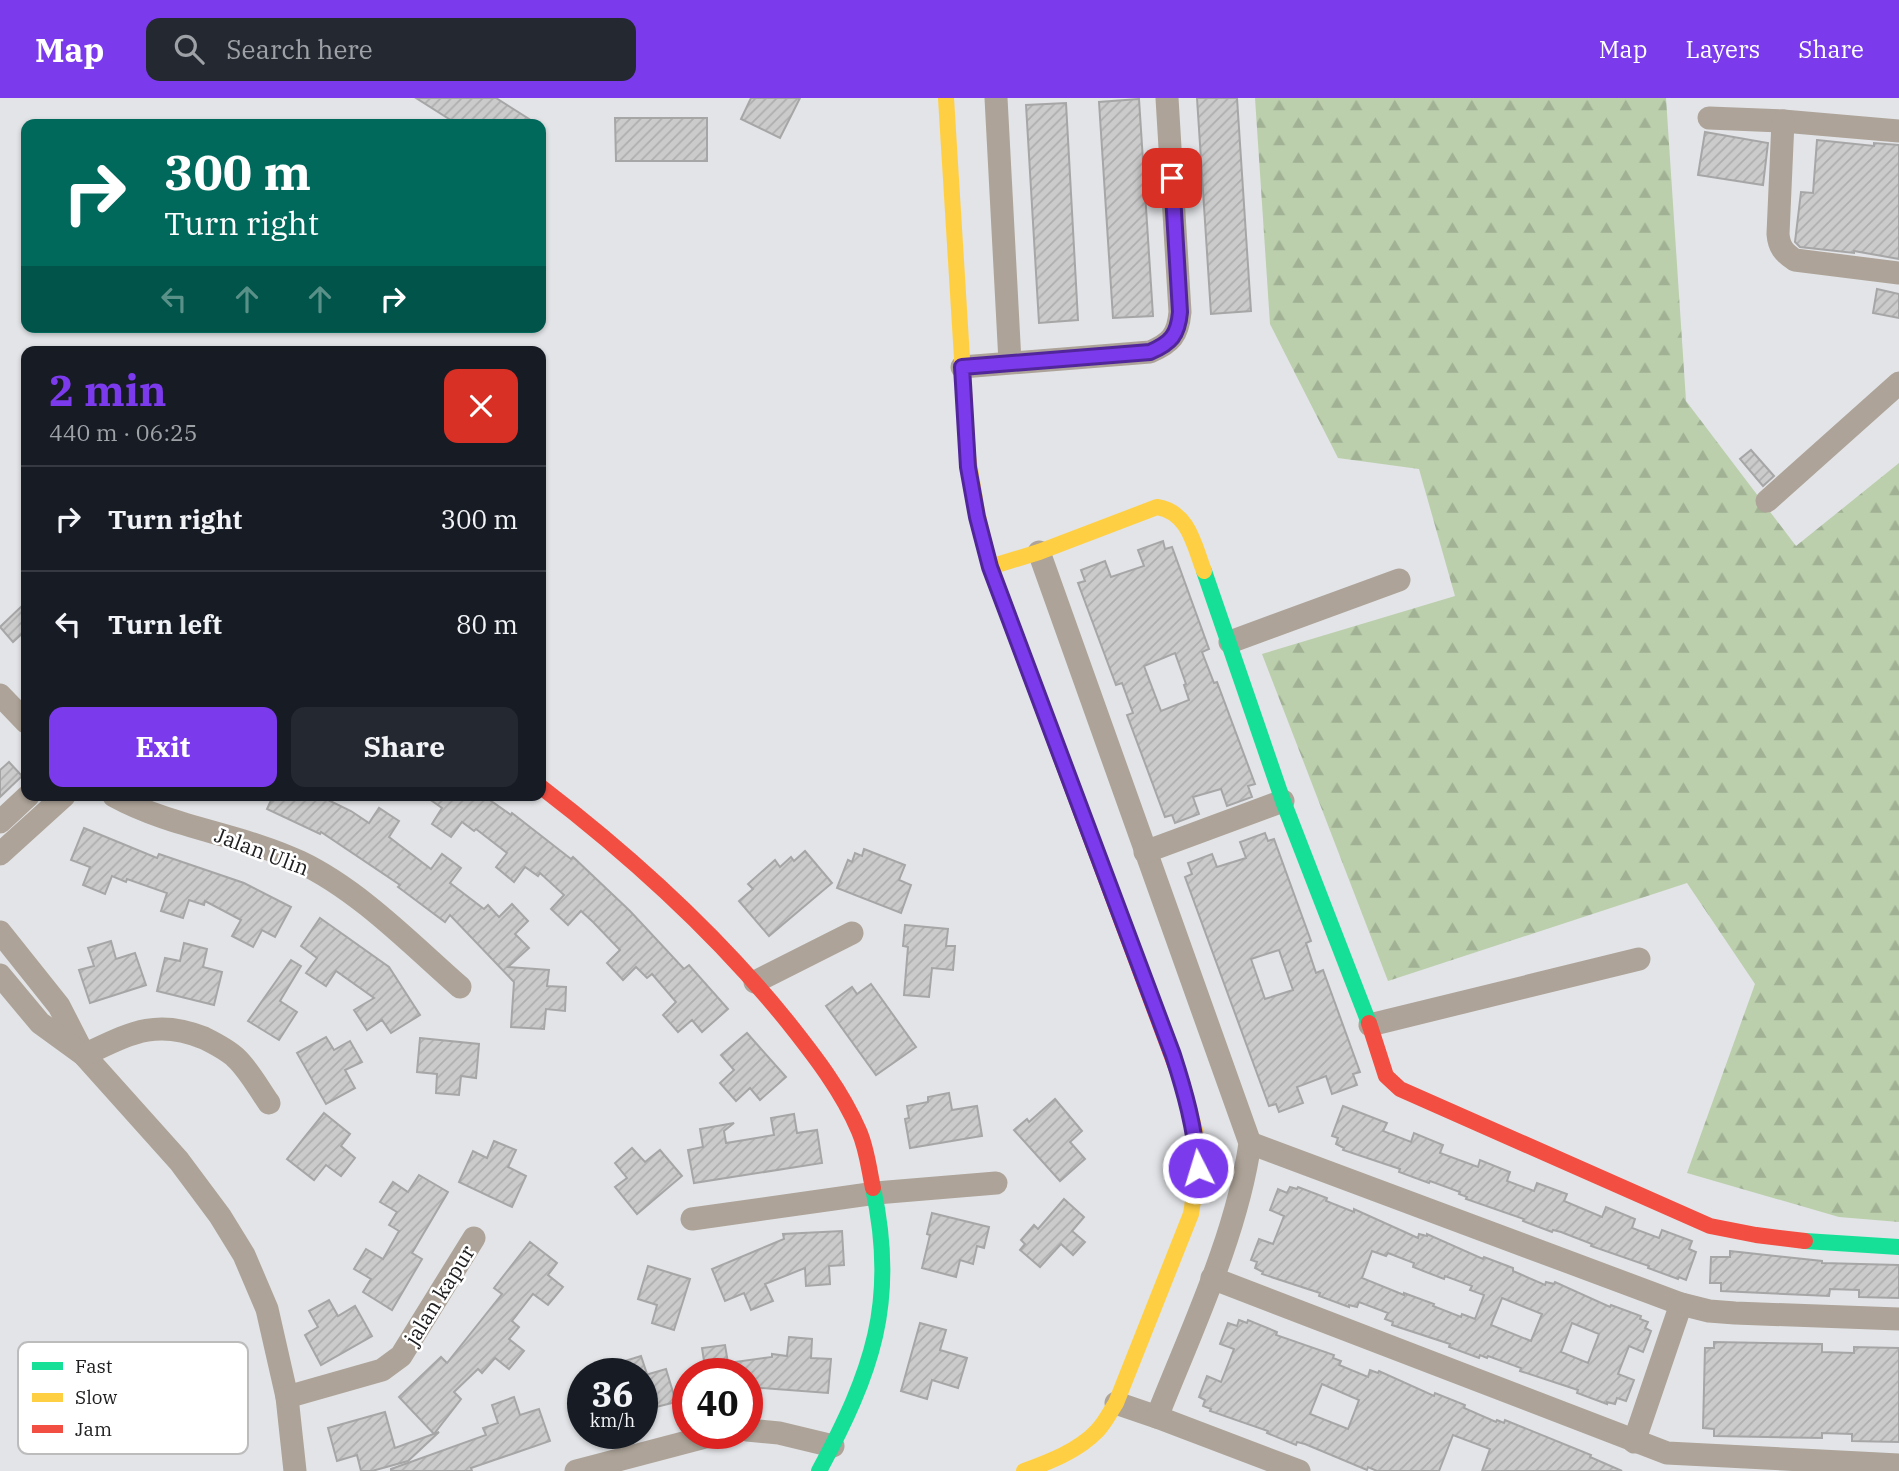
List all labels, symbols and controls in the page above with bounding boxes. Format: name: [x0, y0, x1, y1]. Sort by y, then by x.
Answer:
search box: [146, 18, 636, 81]
text: Map: [35, 28, 104, 71]
icon: search: [170, 30, 208, 68]
text: Search here: [226, 32, 373, 66]
text: Map: [1599, 33, 1647, 65]
text: Layers: [1685, 33, 1760, 65]
text: Share: [1798, 33, 1864, 65]
text: 300 m: [164, 140, 311, 203]
icon: right: [49, 147, 140, 238]
pin: [1142, 148, 1202, 208]
icon: arrive: [1153, 159, 1191, 197]
text: Turn right: [164, 202, 319, 244]
icon: left: [155, 280, 193, 318]
icon: ahead: [228, 280, 266, 318]
icon: ahead: [301, 280, 339, 318]
icon: right: [374, 280, 412, 318]
text: 2 min: [49, 363, 167, 418]
button: close: [444, 369, 518, 443]
text: 440 m · 06:25: [49, 417, 198, 447]
icon: right: [49, 500, 87, 538]
text: Turn right: [108, 502, 242, 536]
text: 300 m: [440, 502, 518, 536]
icon: left: [49, 605, 87, 643]
text: Turn left: [108, 607, 222, 641]
text: 80 m: [456, 607, 518, 641]
button: Exit: [49, 707, 277, 787]
button: Share: [291, 707, 518, 787]
street label: Jalan Ulin: [211, 820, 313, 882]
position arrow: [1161, 1131, 1235, 1205]
street label: jalan kapur: [397, 1239, 481, 1351]
legend: [18, 1342, 248, 1454]
text: Fast: [75, 1354, 113, 1378]
speed limit sign: 40: [672, 1358, 763, 1449]
text: 36: [591, 1371, 634, 1417]
text: Slow: [75, 1385, 117, 1409]
text: km/h: [590, 1409, 635, 1432]
text: Jam: [75, 1417, 112, 1441]

